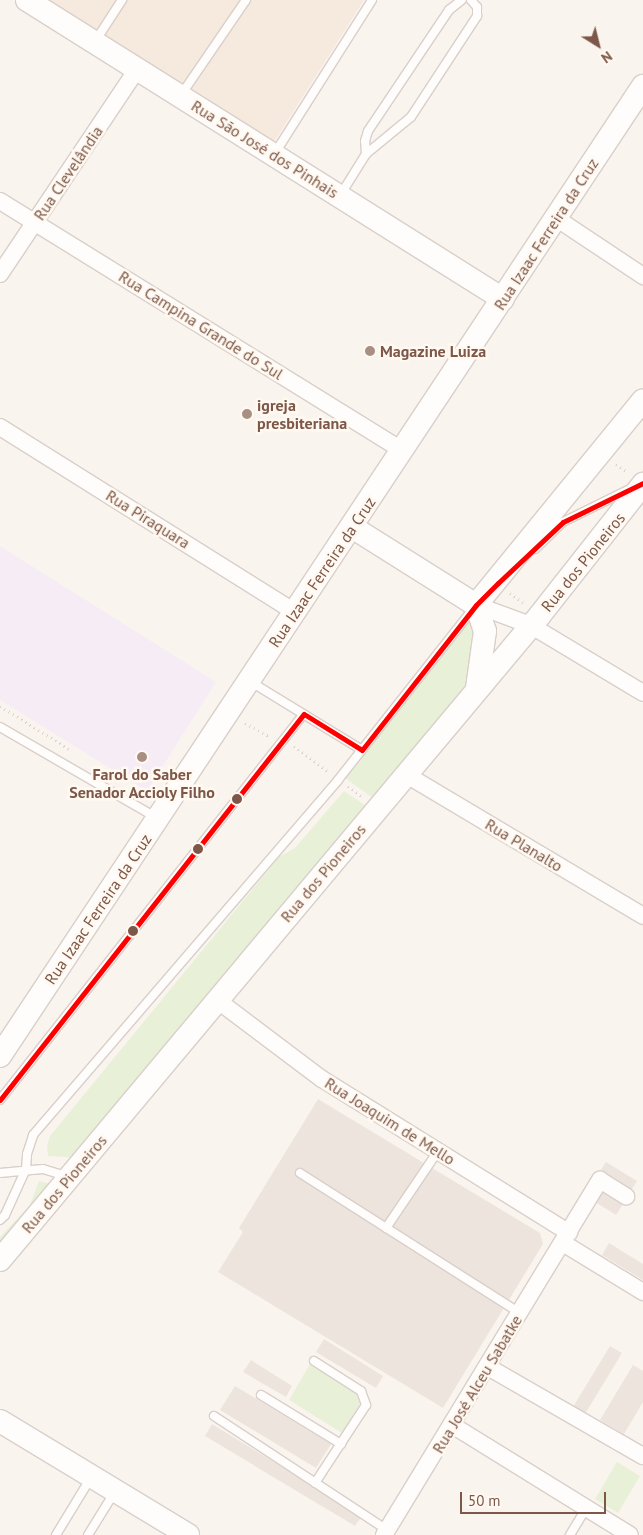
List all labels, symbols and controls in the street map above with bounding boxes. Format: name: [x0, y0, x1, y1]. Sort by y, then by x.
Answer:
north arrow: [573, 20, 623, 70]
text: N: [598, 47, 616, 67]
street label: Rua São José dos Pinhais: [188, 96, 342, 202]
street label: Rua Clevelândia: [29, 122, 107, 224]
street label: Rua Izaac Ferreira da Cruz: [490, 154, 602, 314]
street label: Rua Campina Grande do Sul: [115, 266, 287, 384]
place label: Magazine Luiza: [380, 341, 486, 361]
marker: Magazine Luiza: [364, 345, 376, 357]
place label: igreja presbiteriana: [257, 395, 347, 433]
marker: igreja presbiteriana: [241, 408, 253, 420]
street label: Rua Piraquara: [102, 486, 194, 552]
street label: Rua Izaac Ferreira da Cruz: [264, 493, 380, 651]
street label: Rua dos Pioneiros: [537, 509, 629, 615]
marker: Farol do Saber Senador Accioly Filho: [136, 751, 148, 763]
place label: Farol do Saber Senador Accioly Filho: [69, 764, 215, 802]
unlabelled marker: [232, 794, 242, 804]
street label: Rua Planalto: [482, 814, 566, 876]
street label: Rua dos Pioneiros: [276, 820, 370, 926]
street label: Rua Izaac Ferreira da Cruz: [40, 830, 156, 988]
unlabelled marker: [193, 844, 203, 854]
unlabelled marker: [128, 926, 138, 936]
street label: Rua Joaquim de Mello: [321, 1073, 459, 1169]
street label: Rua dos Pioneiros: [17, 1131, 111, 1237]
street label: Rua José Alceu Sabatke: [428, 1311, 526, 1457]
scale bar: [463, 1482, 609, 1514]
text: 50 m: [468, 1491, 501, 1510]

